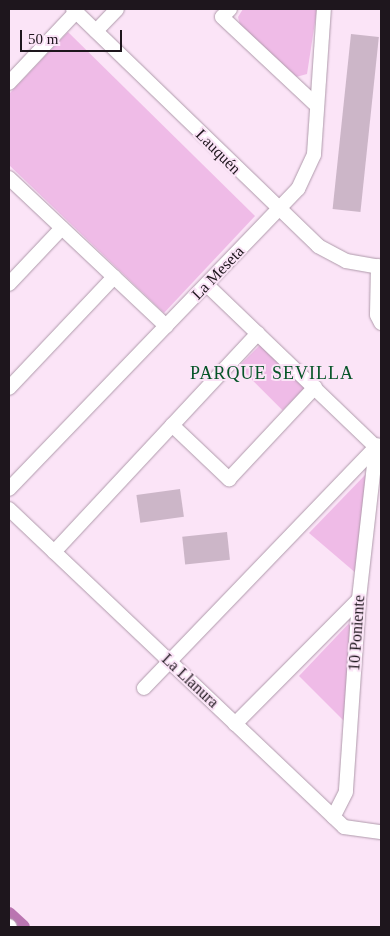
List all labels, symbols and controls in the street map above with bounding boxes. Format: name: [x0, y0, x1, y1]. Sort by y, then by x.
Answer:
scale bar: [22, 20, 125, 52]
text: 50 m: [28, 31, 58, 47]
street label: Lauquén: [191, 125, 245, 179]
street label: La Meseta: [188, 242, 248, 304]
district label: PARQUE SEVILLA: [188, 362, 356, 384]
street label: 10 Poniente: [345, 594, 369, 672]
street label: La Llanura: [158, 650, 222, 712]

